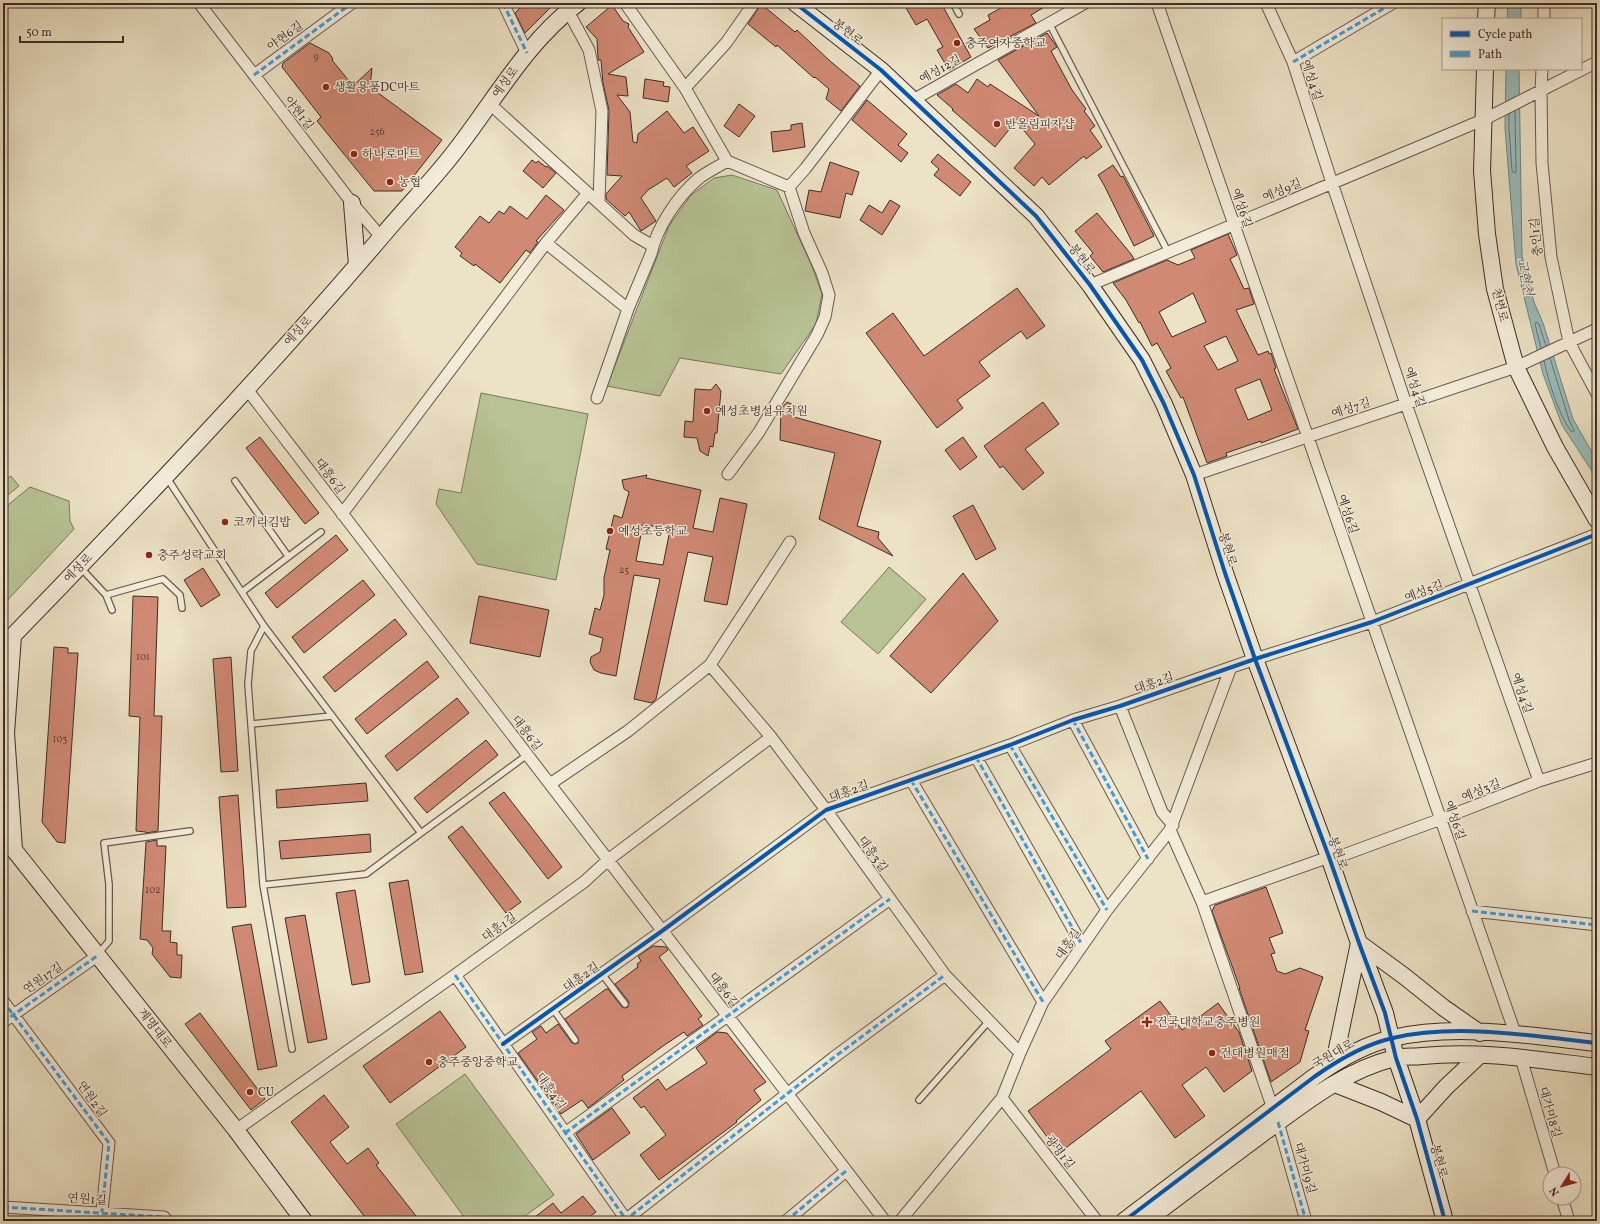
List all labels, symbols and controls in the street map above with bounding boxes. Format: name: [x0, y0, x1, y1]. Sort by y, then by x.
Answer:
street label: 봉현로: [829, 16, 866, 50]
scale bar: [20, 18, 123, 44]
street label: 야현6길: [264, 18, 307, 55]
legend: [1442, 18, 1582, 70]
text: 50 m: [26, 25, 52, 41]
text: Cycle path: [1478, 27, 1533, 43]
place label: 충주여자중학교: [965, 36, 1047, 52]
marker: 충주여자중학교: [952, 38, 962, 48]
text: Path: [1478, 47, 1502, 63]
house number: 9: [313, 50, 319, 64]
street label: 예성12길: [917, 52, 964, 88]
street label: 예성4길: [1297, 58, 1325, 103]
street label: 예성로: [489, 63, 523, 101]
place label: 생활용품DC마트: [334, 80, 421, 96]
marker: 생활용품DC마트: [321, 82, 331, 92]
street label: 야현1길: [280, 93, 317, 134]
place label: 반올림피자샵: [1005, 117, 1075, 133]
marker: 반올림피자샵: [992, 119, 1002, 129]
house number: 256: [369, 125, 385, 139]
place label: 하나로마트: [362, 147, 420, 163]
marker: 하나로마트: [349, 149, 359, 159]
place label: 농협: [398, 175, 421, 191]
street label: 예성9길: [1260, 176, 1304, 206]
marker: 농협: [385, 177, 395, 187]
street label: 예성6길: [1227, 186, 1255, 230]
street label: 충인1길: [1527, 216, 1547, 257]
street label: 봉현로: [1064, 241, 1098, 279]
water label: 교현천: [1512, 257, 1537, 299]
street label: 천변로: [1487, 286, 1511, 324]
street label: 예성로: [281, 313, 317, 350]
street label: 예성4길: [1400, 365, 1428, 410]
street label: 예성7길: [1330, 395, 1373, 423]
place label: 예성초병설유치원: [715, 404, 808, 420]
marker: 예성초병설유치원: [702, 406, 712, 416]
street label: 대흥6길: [311, 455, 348, 498]
street label: 예성6길: [1333, 492, 1361, 536]
place label: 코끼리김밥: [233, 515, 291, 531]
marker: 코끼리김밥: [220, 517, 230, 527]
place label: 예성초등학교: [618, 524, 688, 540]
marker: 예성초등학교: [605, 526, 615, 536]
street label: 봉현로: [1214, 530, 1240, 569]
place label: 충주성락교회: [157, 548, 227, 564]
street label: 예성로: [61, 550, 97, 587]
marker: 충주성락교회: [144, 550, 154, 560]
house number: 25: [619, 563, 629, 577]
street label: 예성5길: [1403, 577, 1446, 607]
house number: 101: [136, 650, 150, 664]
street label: 대흥2길: [1132, 670, 1176, 698]
street label: 예성4길: [1507, 671, 1535, 716]
street label: 대흥6길: [507, 713, 545, 755]
house number: 103: [53, 732, 67, 746]
street label: 예성3길: [1459, 776, 1503, 806]
street label: 대흥2길: [827, 778, 871, 806]
street label: 예성6길: [1440, 798, 1468, 842]
street label: 대흥3길: [854, 833, 891, 876]
street label: 봉현로: [1324, 834, 1351, 873]
house number: 102: [145, 883, 161, 897]
street label: 대흥1길: [479, 910, 520, 946]
street label: 대흥길: [1052, 926, 1085, 963]
street label: 연원17길: [20, 959, 67, 998]
street label: 대흥2길: [560, 959, 603, 996]
street label: 대흥6길: [705, 969, 742, 1012]
street label: 계명대로: [134, 1005, 175, 1052]
place label: 건국대학교충주병원: [1156, 1015, 1260, 1031]
marker: 건국대학교충주병원: [1141, 1016, 1153, 1028]
street label: 국원대로: [1309, 1036, 1358, 1073]
place label: 건대병원매점: [1220, 1046, 1290, 1062]
marker: 건대병원매점: [1207, 1048, 1217, 1058]
place label: 충주중앙중학교: [437, 1055, 519, 1071]
marker: 충주중앙중학교: [424, 1057, 434, 1067]
street label: 대흥4길: [532, 1070, 569, 1113]
street label: 연원2길: [73, 1078, 110, 1121]
place label: CU: [258, 1085, 274, 1101]
street label: 대가미8길: [1534, 1085, 1564, 1140]
marker: CU: [245, 1087, 255, 1097]
street label: 광명1길: [1041, 1132, 1078, 1173]
street label: 대가미9길: [1289, 1141, 1319, 1196]
street label: 봉현로: [1426, 1142, 1450, 1181]
north arrow: [1542, 1166, 1582, 1206]
text: N: [1547, 1183, 1564, 1199]
street label: 연원1길: [67, 1191, 107, 1209]

